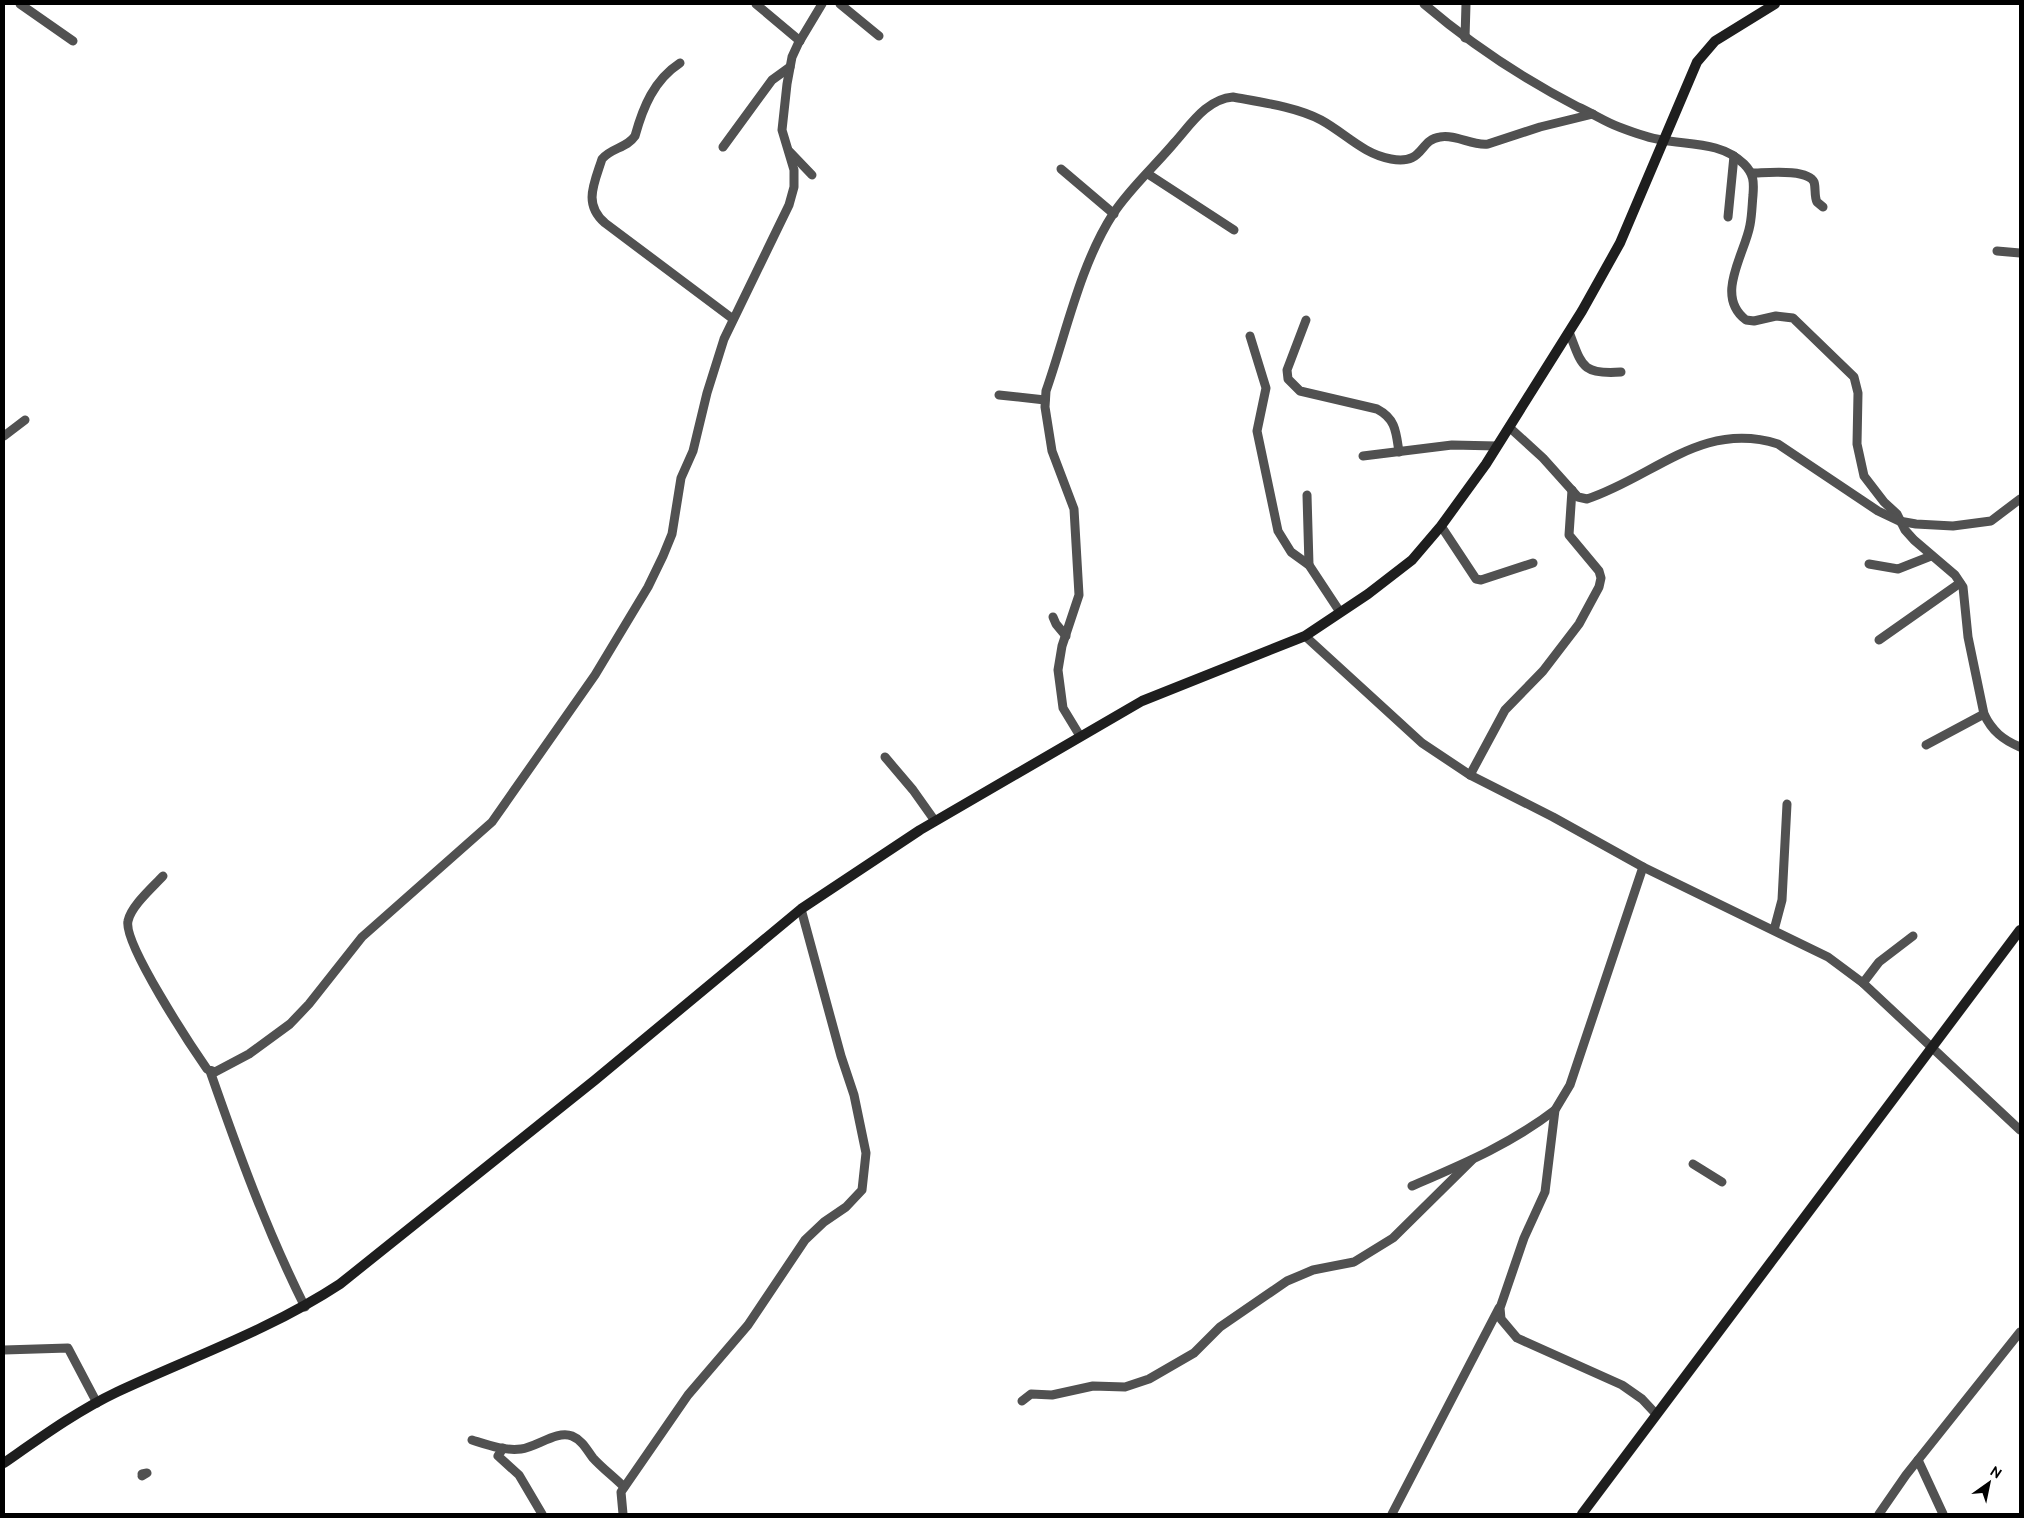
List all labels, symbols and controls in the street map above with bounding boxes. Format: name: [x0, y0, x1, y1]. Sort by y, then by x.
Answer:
north arrow: [1964, 1458, 2014, 1508]
text: N: [1987, 1463, 2005, 1482]

